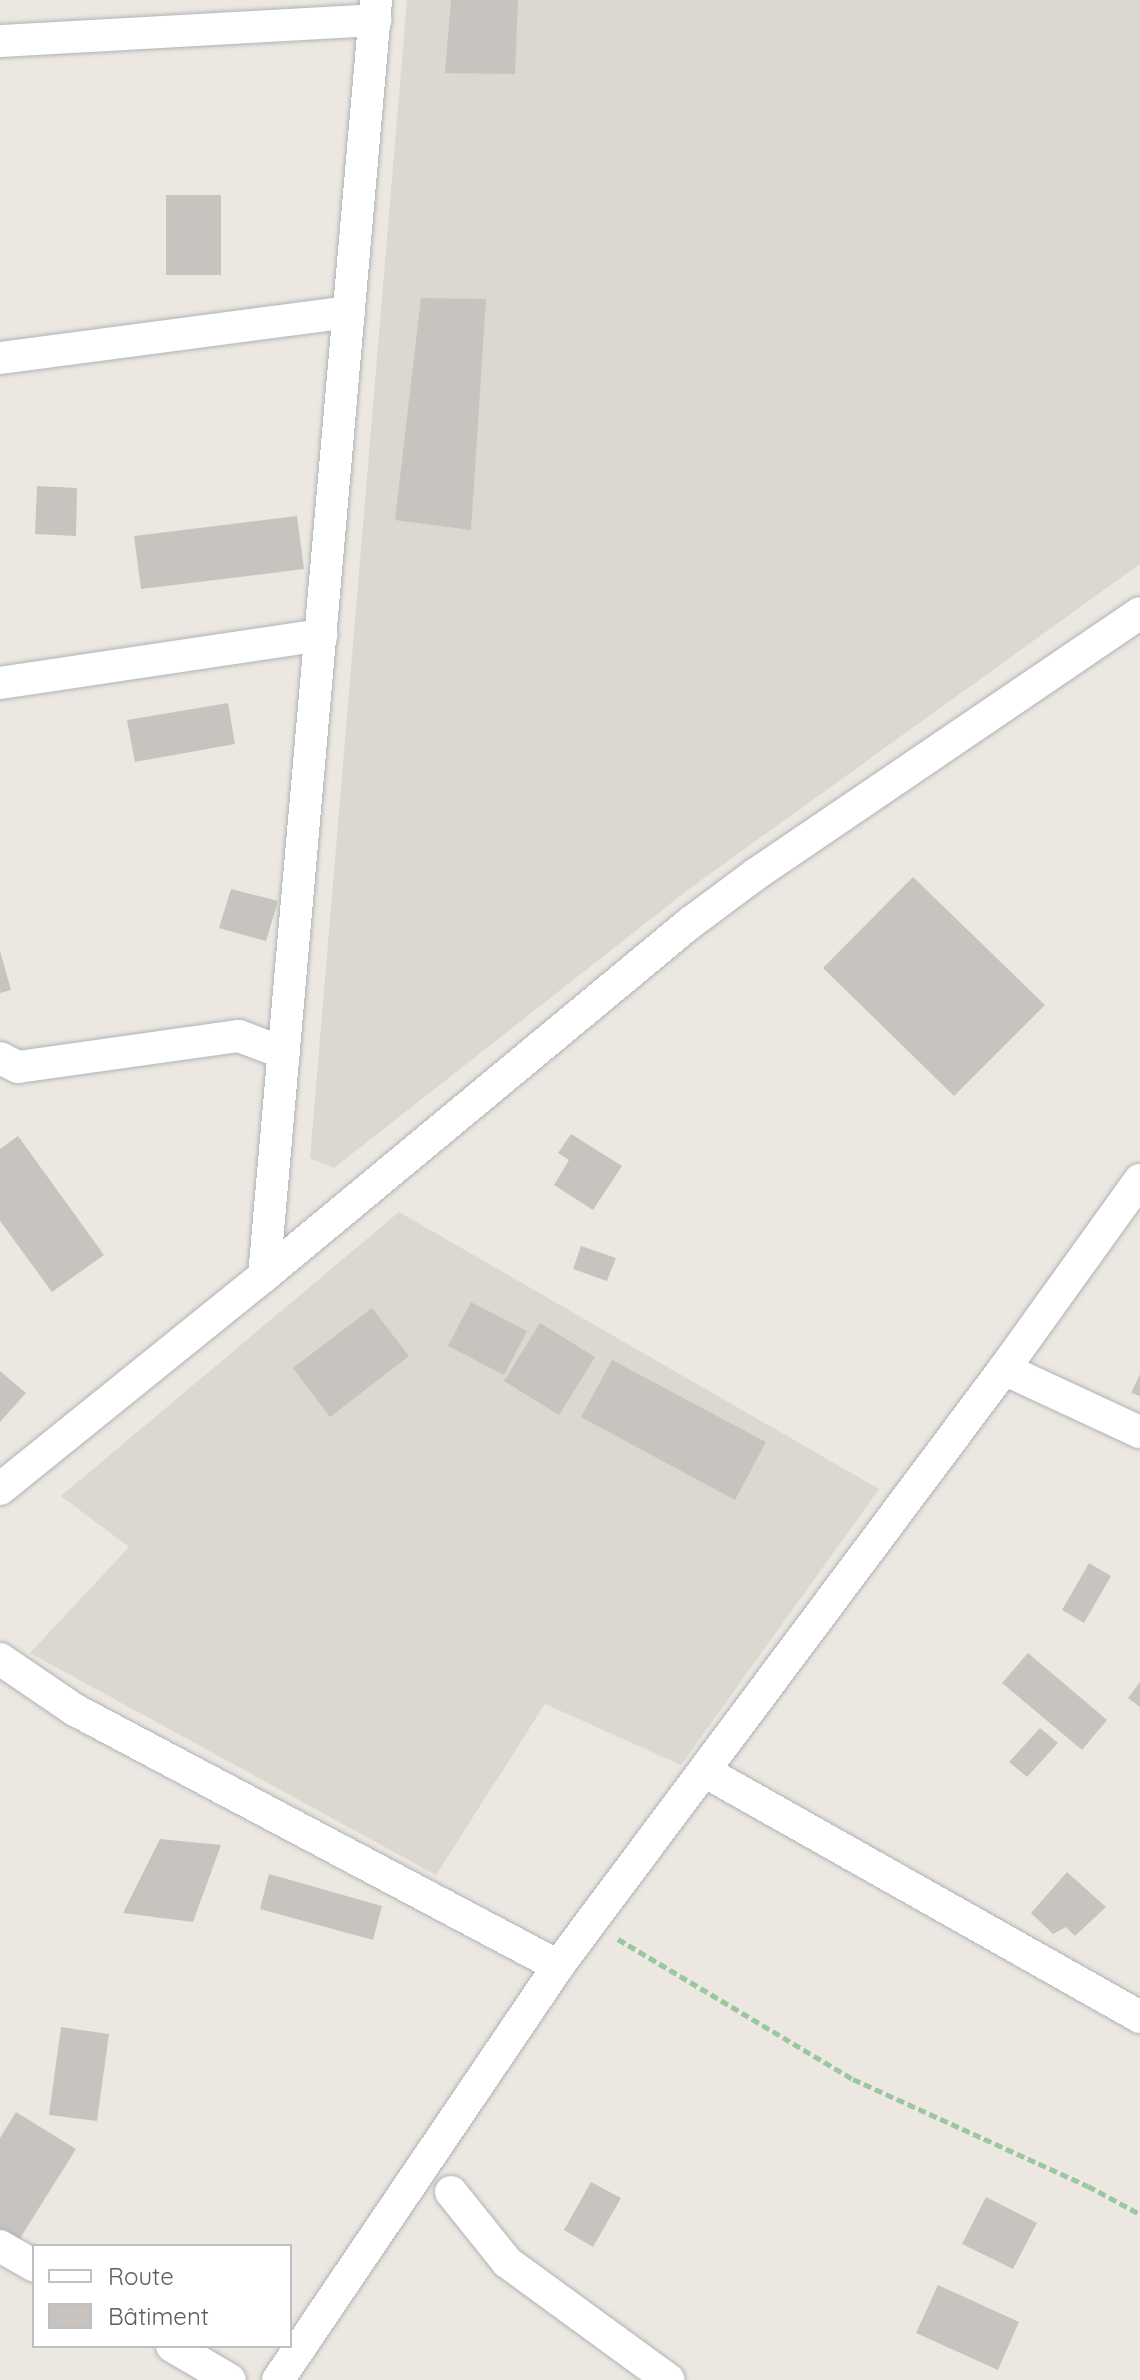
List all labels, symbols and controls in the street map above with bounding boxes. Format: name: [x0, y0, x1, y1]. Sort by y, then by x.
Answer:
legend: [32, 2244, 292, 2348]
text: Route: [108, 2261, 174, 2291]
text: Bâtiment: [108, 2301, 209, 2331]

